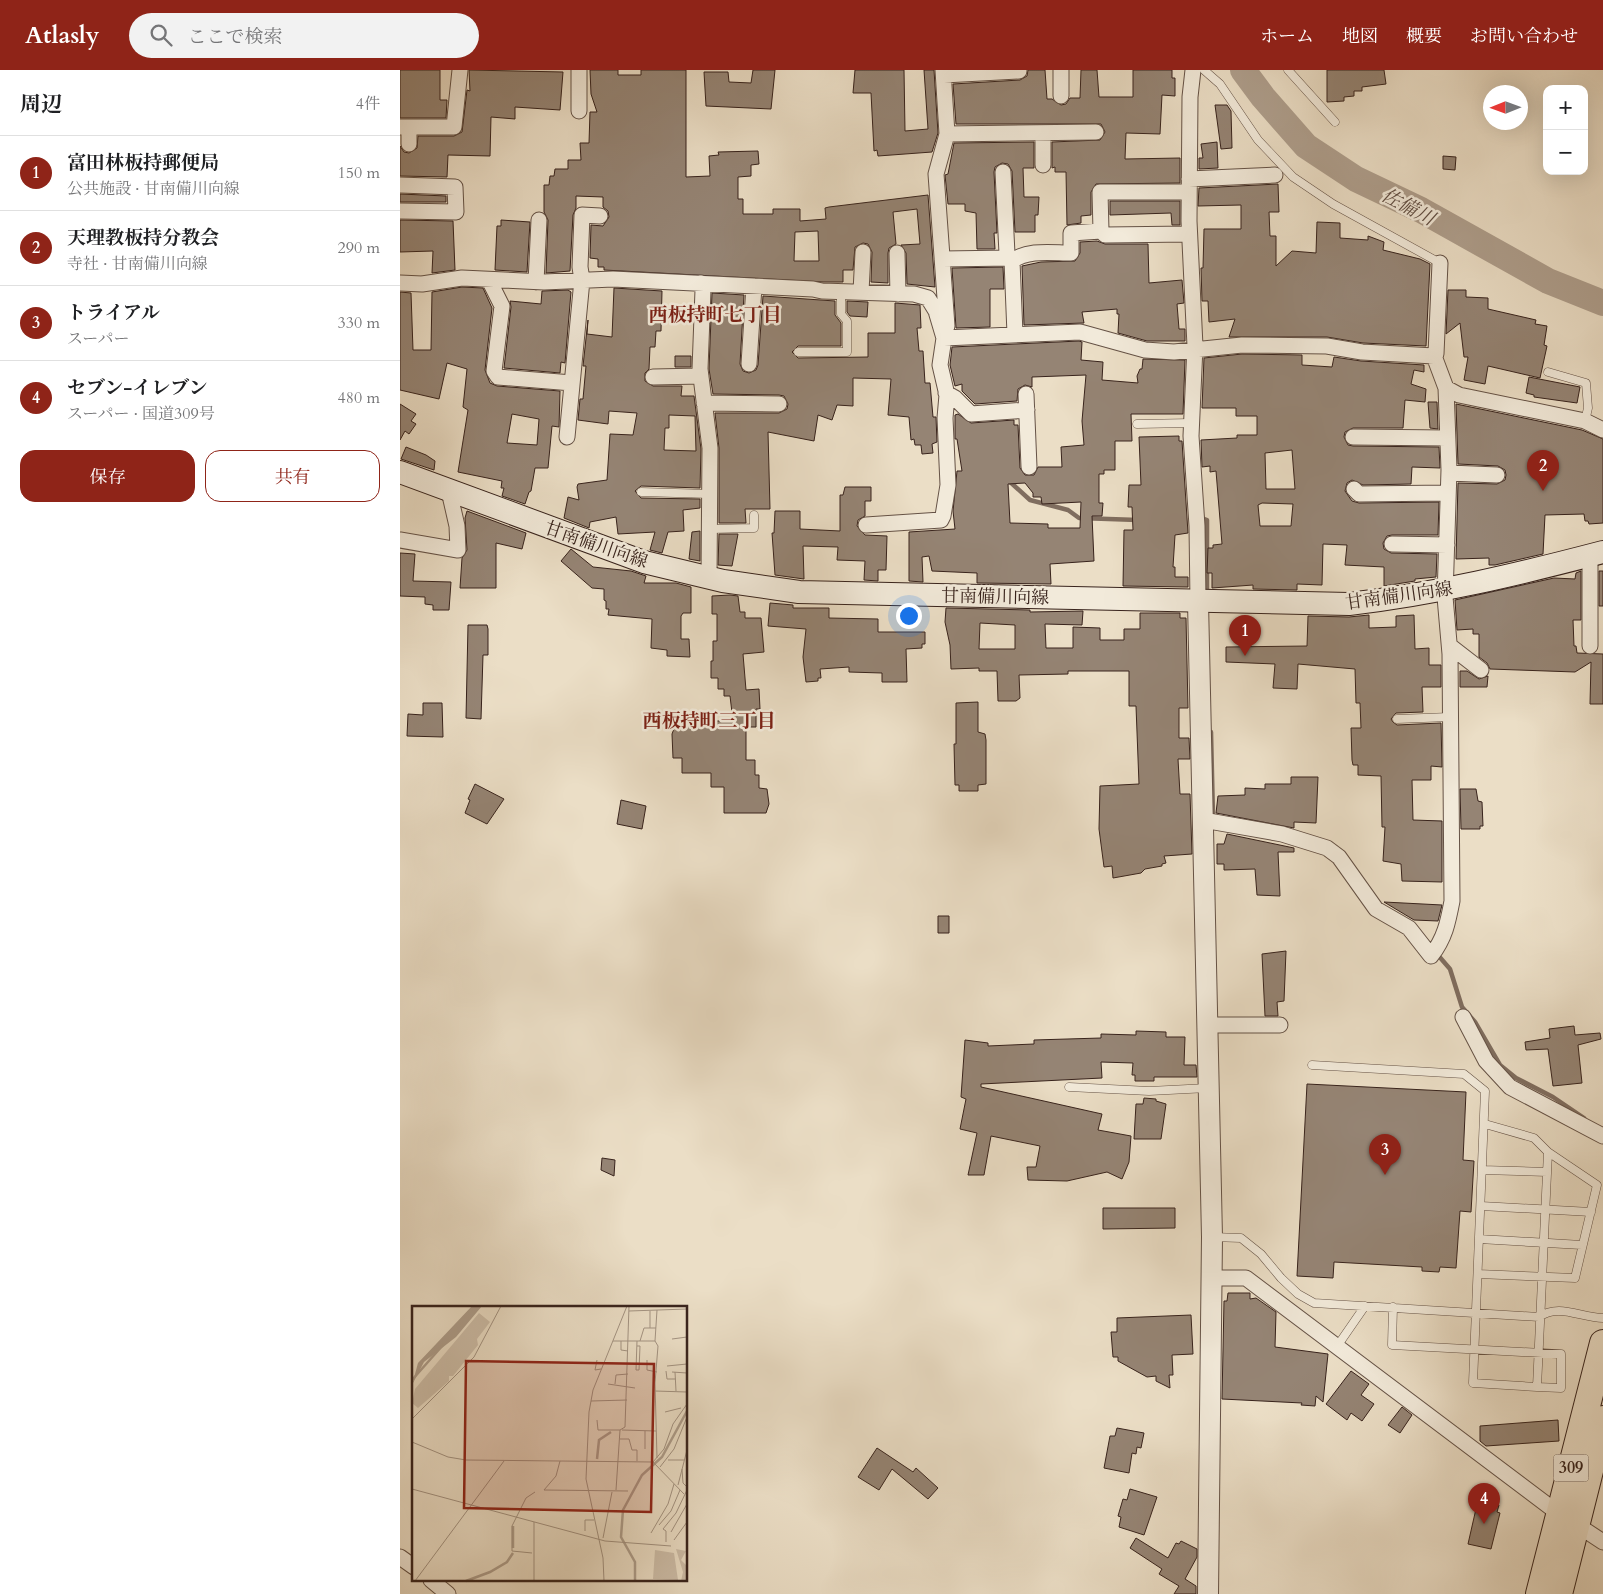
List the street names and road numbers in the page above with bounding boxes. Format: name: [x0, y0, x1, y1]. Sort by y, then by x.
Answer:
street label: 甘南備川向線: [541, 516, 651, 574]
street label: 甘南備川向線: [1344, 576, 1454, 616]
street label: 甘南備川向線: [941, 584, 1049, 610]
road number: 309: [1554, 1455, 1588, 1482]

